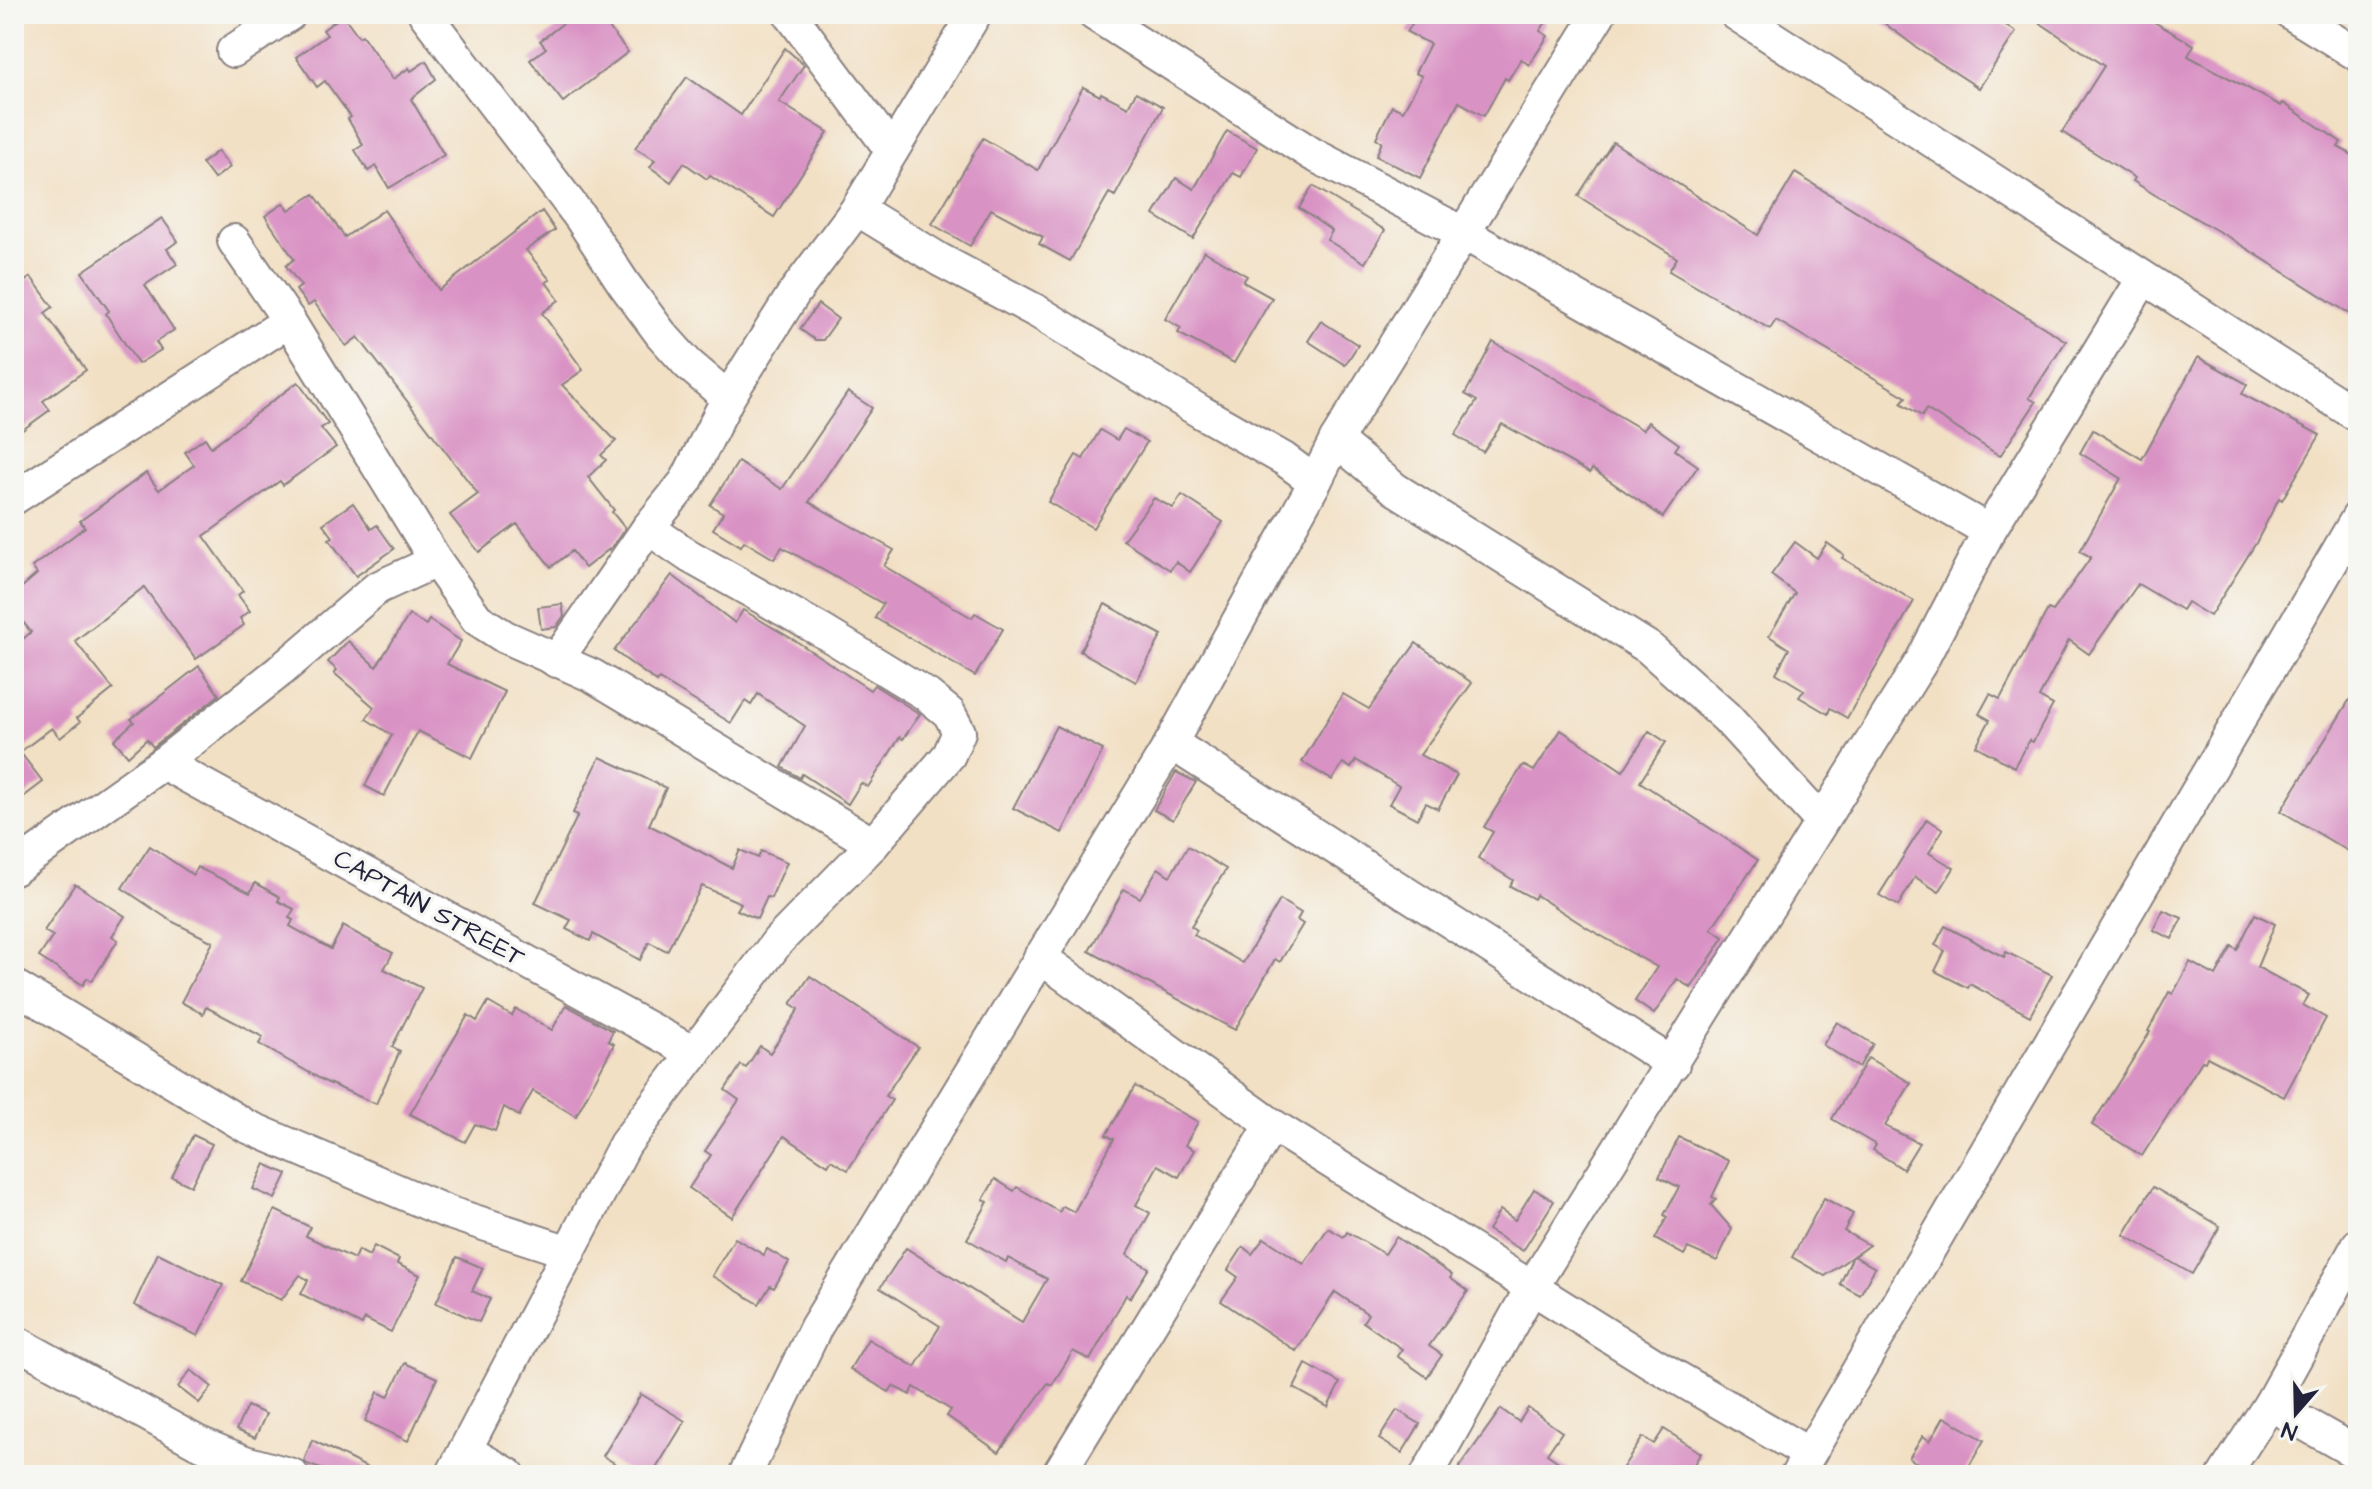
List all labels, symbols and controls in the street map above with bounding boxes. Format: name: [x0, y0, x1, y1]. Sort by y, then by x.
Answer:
street label: CAPTAIN STREET: [327, 840, 532, 976]
north arrow: [2256, 1373, 2336, 1453]
text: N: [2278, 1413, 2301, 1447]

